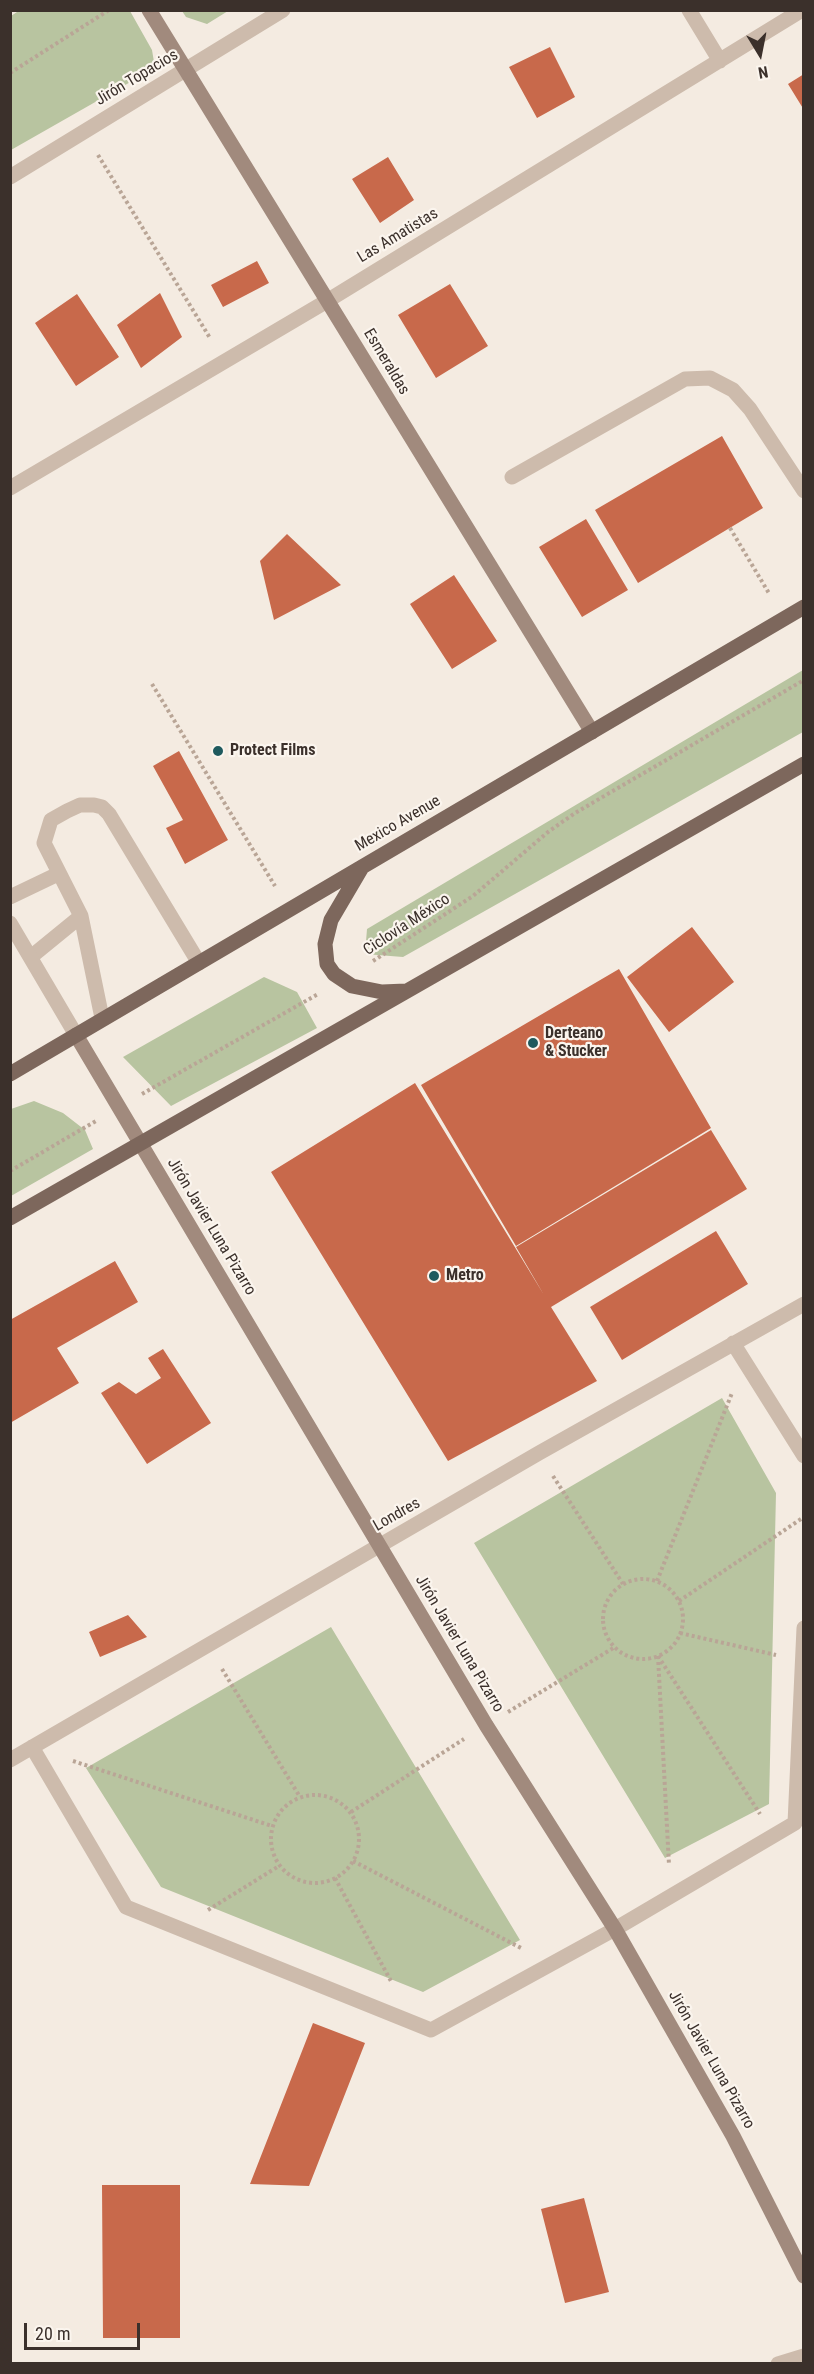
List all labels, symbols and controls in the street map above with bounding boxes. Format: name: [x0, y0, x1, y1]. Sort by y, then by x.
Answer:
north arrow: [730, 24, 790, 84]
street label: Jirón Topacios: [92, 46, 182, 110]
text: N: [757, 62, 770, 82]
street label: Las Amatistas: [354, 204, 442, 268]
street label: Esmeraldas: [359, 326, 413, 398]
place label: Protect Films: [230, 741, 315, 761]
marker: Protect Films: [211, 744, 225, 758]
street label: Mexico Avenue: [352, 792, 444, 856]
street label: Ciclovía México: [360, 890, 454, 960]
place label: Derteano & Stucker: [545, 1024, 607, 1062]
marker: Derteano & Stucker: [526, 1036, 540, 1050]
street label: Jirón Javier Luna Pizarro: [163, 1155, 259, 1299]
place label: Metro: [446, 1266, 484, 1286]
marker: Metro: [427, 1269, 441, 1283]
street label: Londres: [370, 1494, 424, 1536]
street label: Jirón Javier Luna Pizarro: [411, 1572, 507, 1716]
street label: Jirón Javier Luna Pizarro: [664, 1987, 758, 2133]
scale bar: [27, 2311, 142, 2349]
text: 20 m: [35, 2323, 70, 2344]

